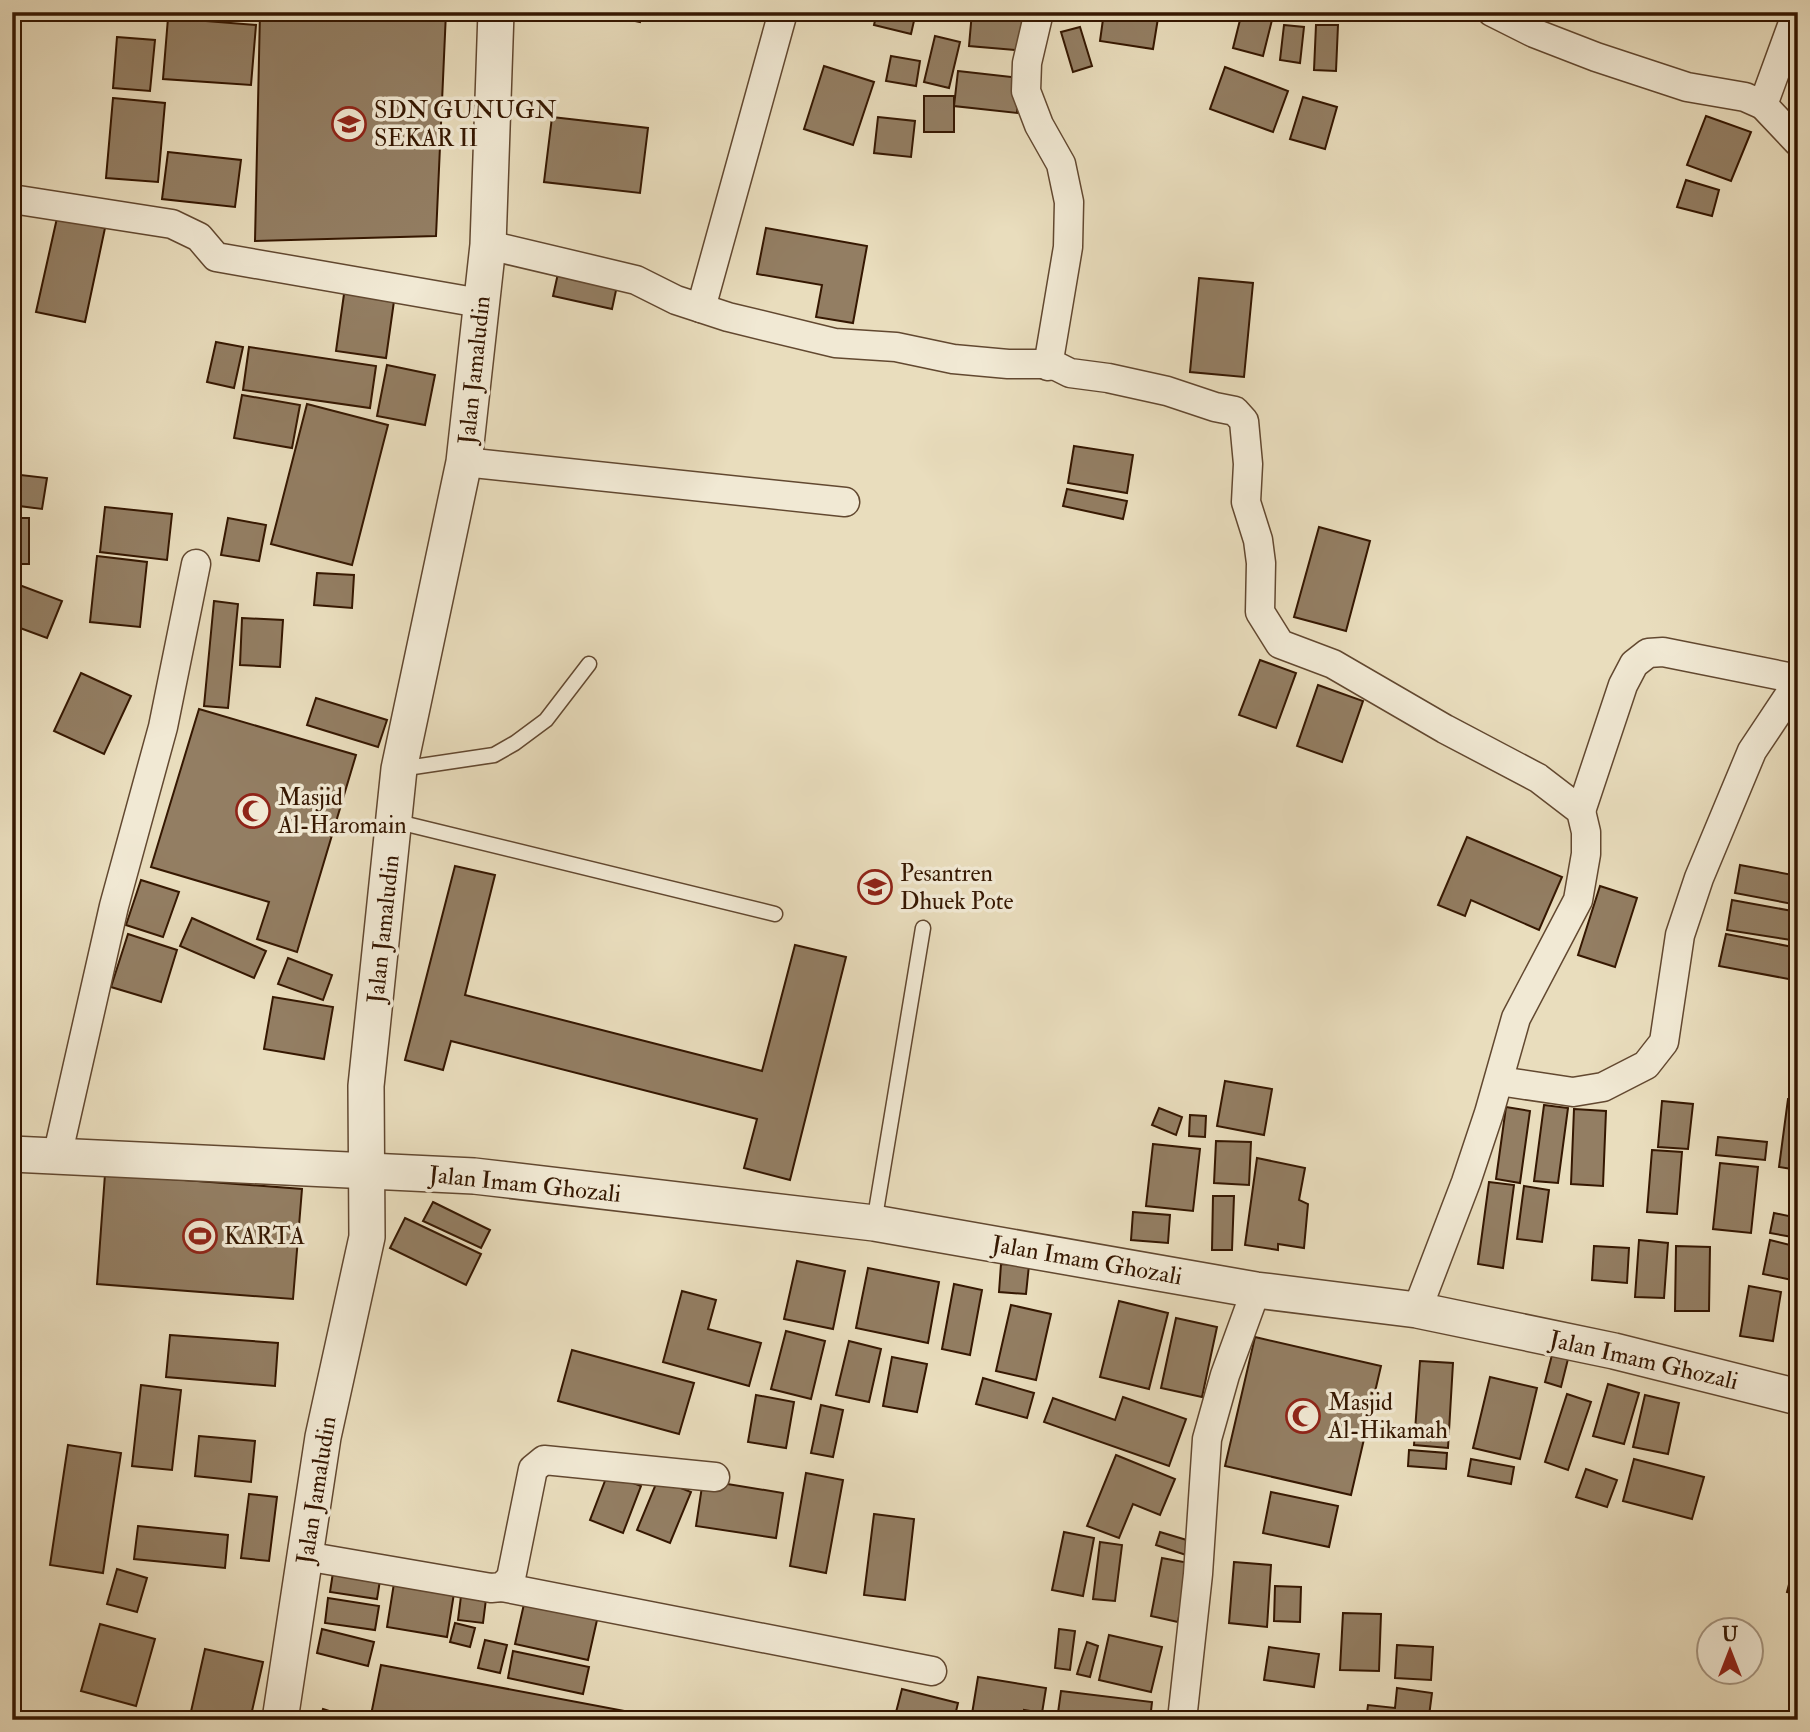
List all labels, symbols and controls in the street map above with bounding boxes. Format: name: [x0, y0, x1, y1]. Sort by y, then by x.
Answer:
place label: SDN GUNUGN SEKAR II: [374, 95, 557, 154]
school or university icon: SDN GUNUGN SEKAR II: [330, 105, 368, 143]
street label: Jalan Jamaludin: [451, 294, 498, 447]
place label: Masjid Al-Haromain: [277, 782, 407, 841]
mosque icon: Masjid Al-Haromain: [234, 792, 272, 830]
street label: Jalan Jamaludin: [360, 853, 407, 1006]
place label: Pesantren Dhuek Pote: [900, 858, 1014, 917]
school or university icon: Pesantren Dhuek Pote: [856, 868, 894, 906]
street label: Jalan Imam Ghozali: [427, 1159, 622, 1210]
sports icon: KARTA: [181, 1217, 219, 1255]
place label: KARTA: [224, 1221, 305, 1252]
street label: Jalan Imam Ghozali: [988, 1228, 1184, 1292]
street label: Jalan Imam Ghozali: [1546, 1323, 1741, 1397]
place label: Masjid Al-Hikamah: [1327, 1387, 1448, 1446]
mosque icon: Masjid Al-Hikamah: [1284, 1397, 1322, 1435]
street label: Jalan Jamaludin: [289, 1414, 343, 1567]
north arrow: [1694, 1616, 1764, 1686]
text: U: [1722, 1623, 1738, 1647]

